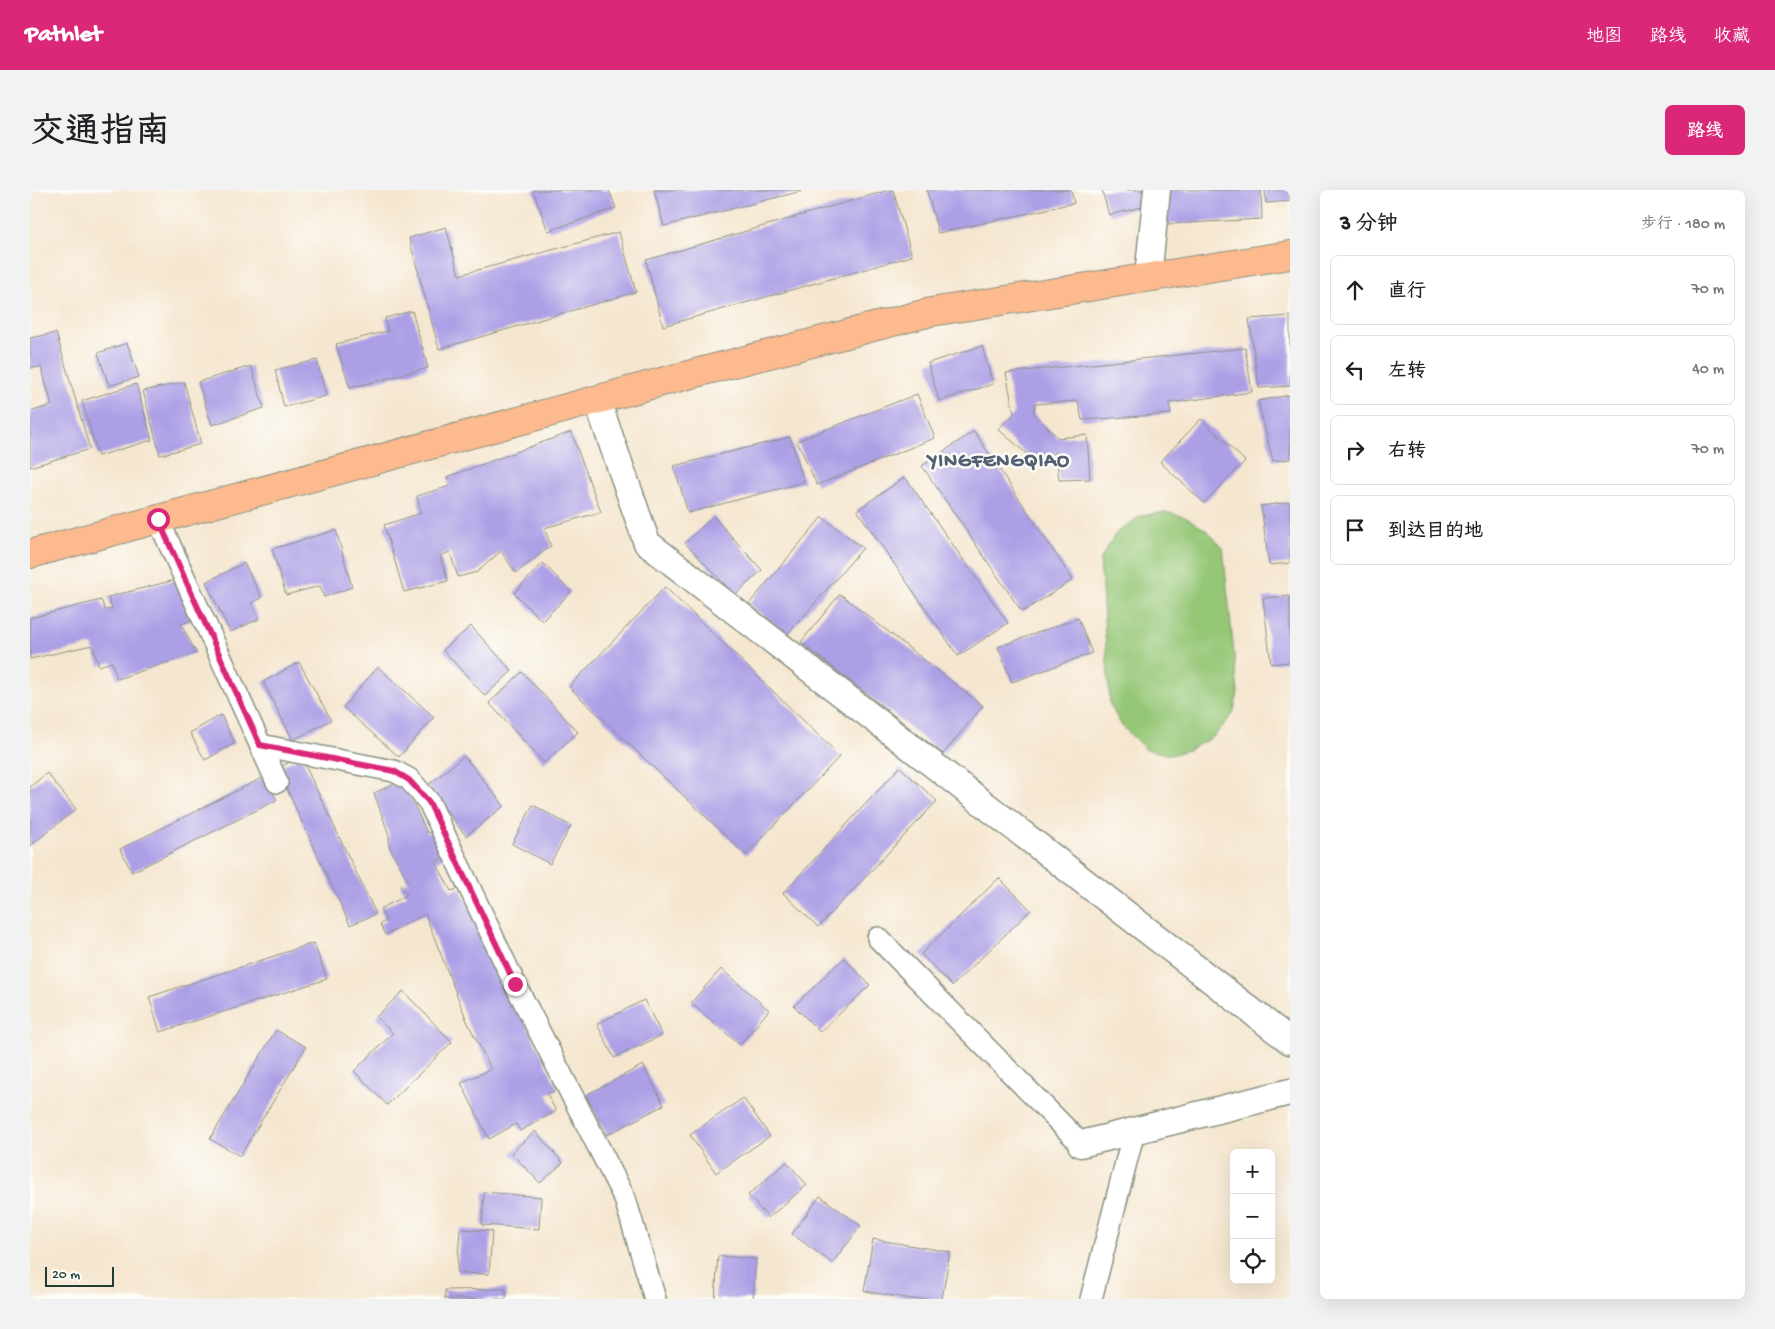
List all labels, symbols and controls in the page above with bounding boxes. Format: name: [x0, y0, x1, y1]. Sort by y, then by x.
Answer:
text: Pathlet: [25, 21, 102, 50]
text: 地图: [1586, 27, 1622, 48]
text: 路线: [1650, 27, 1686, 48]
text: 收藏: [1714, 27, 1750, 48]
button: 路线: [1665, 105, 1745, 155]
text: 交通指南: [30, 114, 170, 155]
text: 3 分钟: [1340, 213, 1398, 238]
text: 步行 · 180 m: [1641, 216, 1725, 235]
icon: ahead: [1341, 276, 1369, 304]
text: 直行: [1388, 281, 1426, 304]
text: 70 m: [1691, 281, 1724, 300]
icon: left: [1341, 356, 1369, 384]
text: 左转: [1388, 361, 1426, 384]
text: 40 m: [1692, 361, 1724, 380]
icon: right: [1341, 436, 1369, 464]
text: 右转: [1388, 441, 1426, 464]
text: 70 m: [1691, 441, 1724, 460]
district label: YINGFENGQIAO: [926, 451, 1070, 474]
route start: [147, 508, 170, 531]
icon: arrive: [1341, 516, 1369, 544]
text: 到达目的地: [1388, 521, 1483, 544]
route end: [504, 973, 527, 996]
map controls: [1230, 1149, 1275, 1284]
button: +: [1230, 1149, 1275, 1194]
button: −: [1230, 1194, 1275, 1239]
button: locate: [1230, 1239, 1275, 1284]
scale bar: [45, 1264, 114, 1287]
text: 20 m: [52, 1267, 80, 1284]

